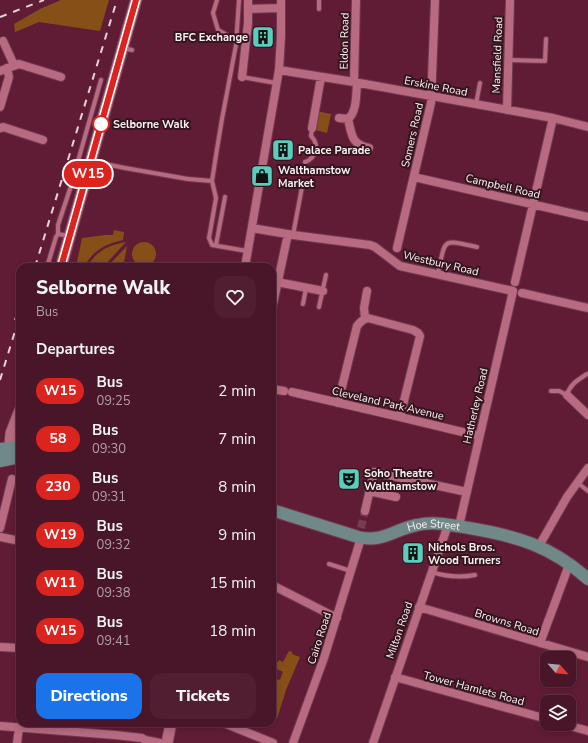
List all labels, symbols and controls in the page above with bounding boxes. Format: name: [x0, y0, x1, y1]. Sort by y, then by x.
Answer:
street label: Eldon Road: [337, 12, 352, 70]
street label: Mansfield Road: [489, 16, 506, 94]
building icon: BFC Exchange: [250, 24, 276, 50]
place label: BFC Exchange: [175, 30, 248, 45]
street label: Erskine Road: [403, 73, 469, 100]
street label: Somers Road: [398, 101, 427, 169]
marker: Selborne Walk: [92, 115, 110, 133]
place label: Selborne Walk: [113, 117, 190, 132]
building icon: Palace Parade: [270, 137, 296, 163]
place label: Palace Parade: [298, 143, 370, 158]
line badge: W15: [65, 161, 111, 187]
shop icon: Walthamstow Market: [249, 163, 275, 189]
place label: Walthamstow Market: [278, 163, 351, 191]
text: W15: [72, 164, 104, 183]
street label: Campbell Road: [464, 171, 542, 202]
street label: Westbury Road: [402, 247, 480, 279]
text: Selborne Walk: [36, 275, 170, 301]
button: heart: [214, 276, 256, 318]
text: Bus: [36, 303, 58, 321]
text: Departures: [36, 339, 115, 359]
street label: Hatherley Road: [460, 367, 491, 445]
text: Bus: [96, 372, 123, 392]
text: W15: [44, 381, 76, 400]
text: 2 min: [218, 381, 256, 401]
street label: Cleveland Park Avenue: [330, 383, 446, 424]
text: 09:25: [96, 392, 131, 410]
text: Bus: [92, 420, 118, 440]
text: 58: [50, 429, 66, 448]
text: 7 min: [218, 429, 256, 449]
text: 09:30: [92, 440, 126, 458]
theatre icon: Soho Theatre Walthamstow: [336, 466, 362, 492]
place label: Soho Theatre Walthamstow: [364, 466, 437, 494]
text: Bus: [92, 468, 118, 488]
text: 230: [45, 477, 71, 496]
text: 8 min: [218, 477, 256, 497]
text: 09:31: [92, 488, 126, 506]
text: Bus: [96, 516, 123, 536]
street label: Hoe Street: [405, 516, 461, 535]
text: W19: [44, 525, 76, 544]
text: 9 min: [218, 525, 256, 545]
text: 09:32: [96, 536, 131, 554]
building icon: Nichols Bros. Wood Turners: [400, 540, 426, 566]
place label: Nichols Bros. Wood Turners: [428, 540, 501, 568]
text: Bus: [96, 564, 123, 584]
text: W11: [44, 573, 76, 592]
text: 15 min: [209, 573, 256, 593]
text: 09:38: [96, 584, 131, 602]
street label: Milton Road: [383, 599, 416, 661]
street label: Browns Road: [473, 606, 541, 639]
street label: Cairo Road: [304, 610, 335, 666]
text: Bus: [96, 612, 123, 632]
text: W15: [44, 621, 76, 640]
text: 18 min: [209, 621, 256, 641]
text: 09:41: [96, 632, 131, 650]
north arrow: [540, 651, 576, 687]
map controls: [540, 651, 576, 731]
street label: Tower Hamlets Road: [422, 668, 526, 709]
button: Directions: [36, 673, 142, 719]
button: Tickets: [150, 673, 256, 719]
button: layers: [540, 695, 576, 731]

